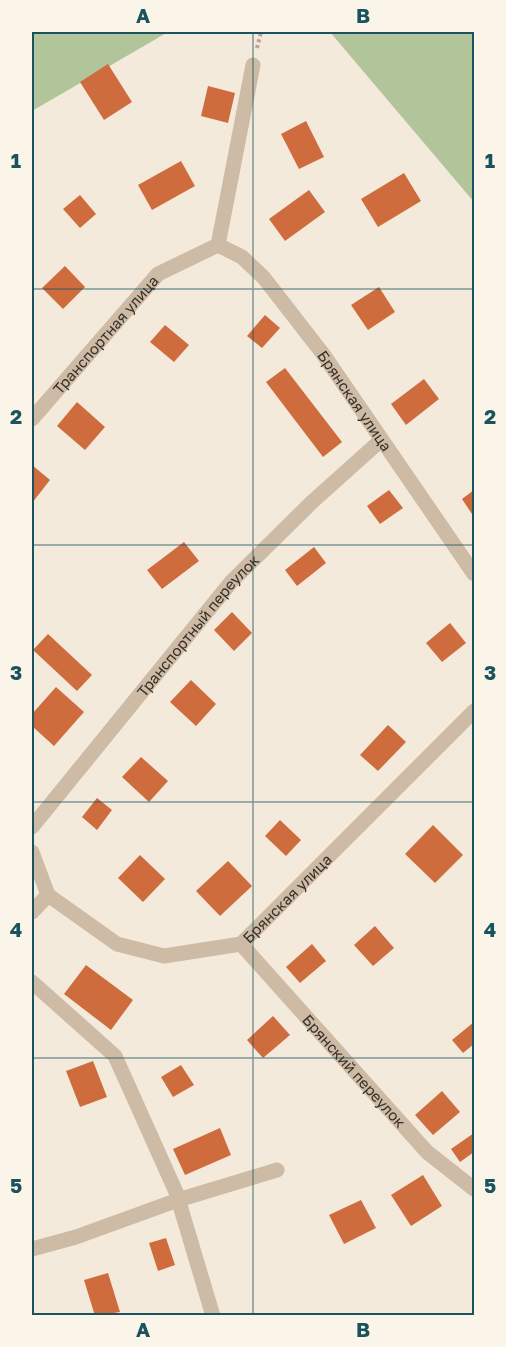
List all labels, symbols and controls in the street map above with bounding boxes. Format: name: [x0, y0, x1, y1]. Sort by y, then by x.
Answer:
text: A: [136, 3, 150, 27]
text: B: [356, 3, 370, 27]
text: 1: [11, 148, 21, 172]
text: 1: [485, 148, 495, 172]
street label: Транспортная улица: [49, 271, 162, 398]
street label: Брянская улица: [314, 347, 396, 455]
text: 2: [10, 404, 22, 428]
text: 2: [484, 404, 496, 428]
street label: Транспортный переулок: [133, 550, 263, 700]
text: 3: [10, 660, 22, 684]
text: 3: [484, 660, 496, 684]
street label: Брянская улица: [239, 850, 335, 946]
text: 4: [10, 917, 22, 941]
text: 4: [484, 917, 496, 941]
street label: Брянский переулок: [299, 1010, 410, 1131]
text: 5: [10, 1173, 22, 1197]
text: 5: [484, 1173, 496, 1197]
text: A: [136, 1317, 150, 1341]
text: B: [356, 1317, 370, 1341]

